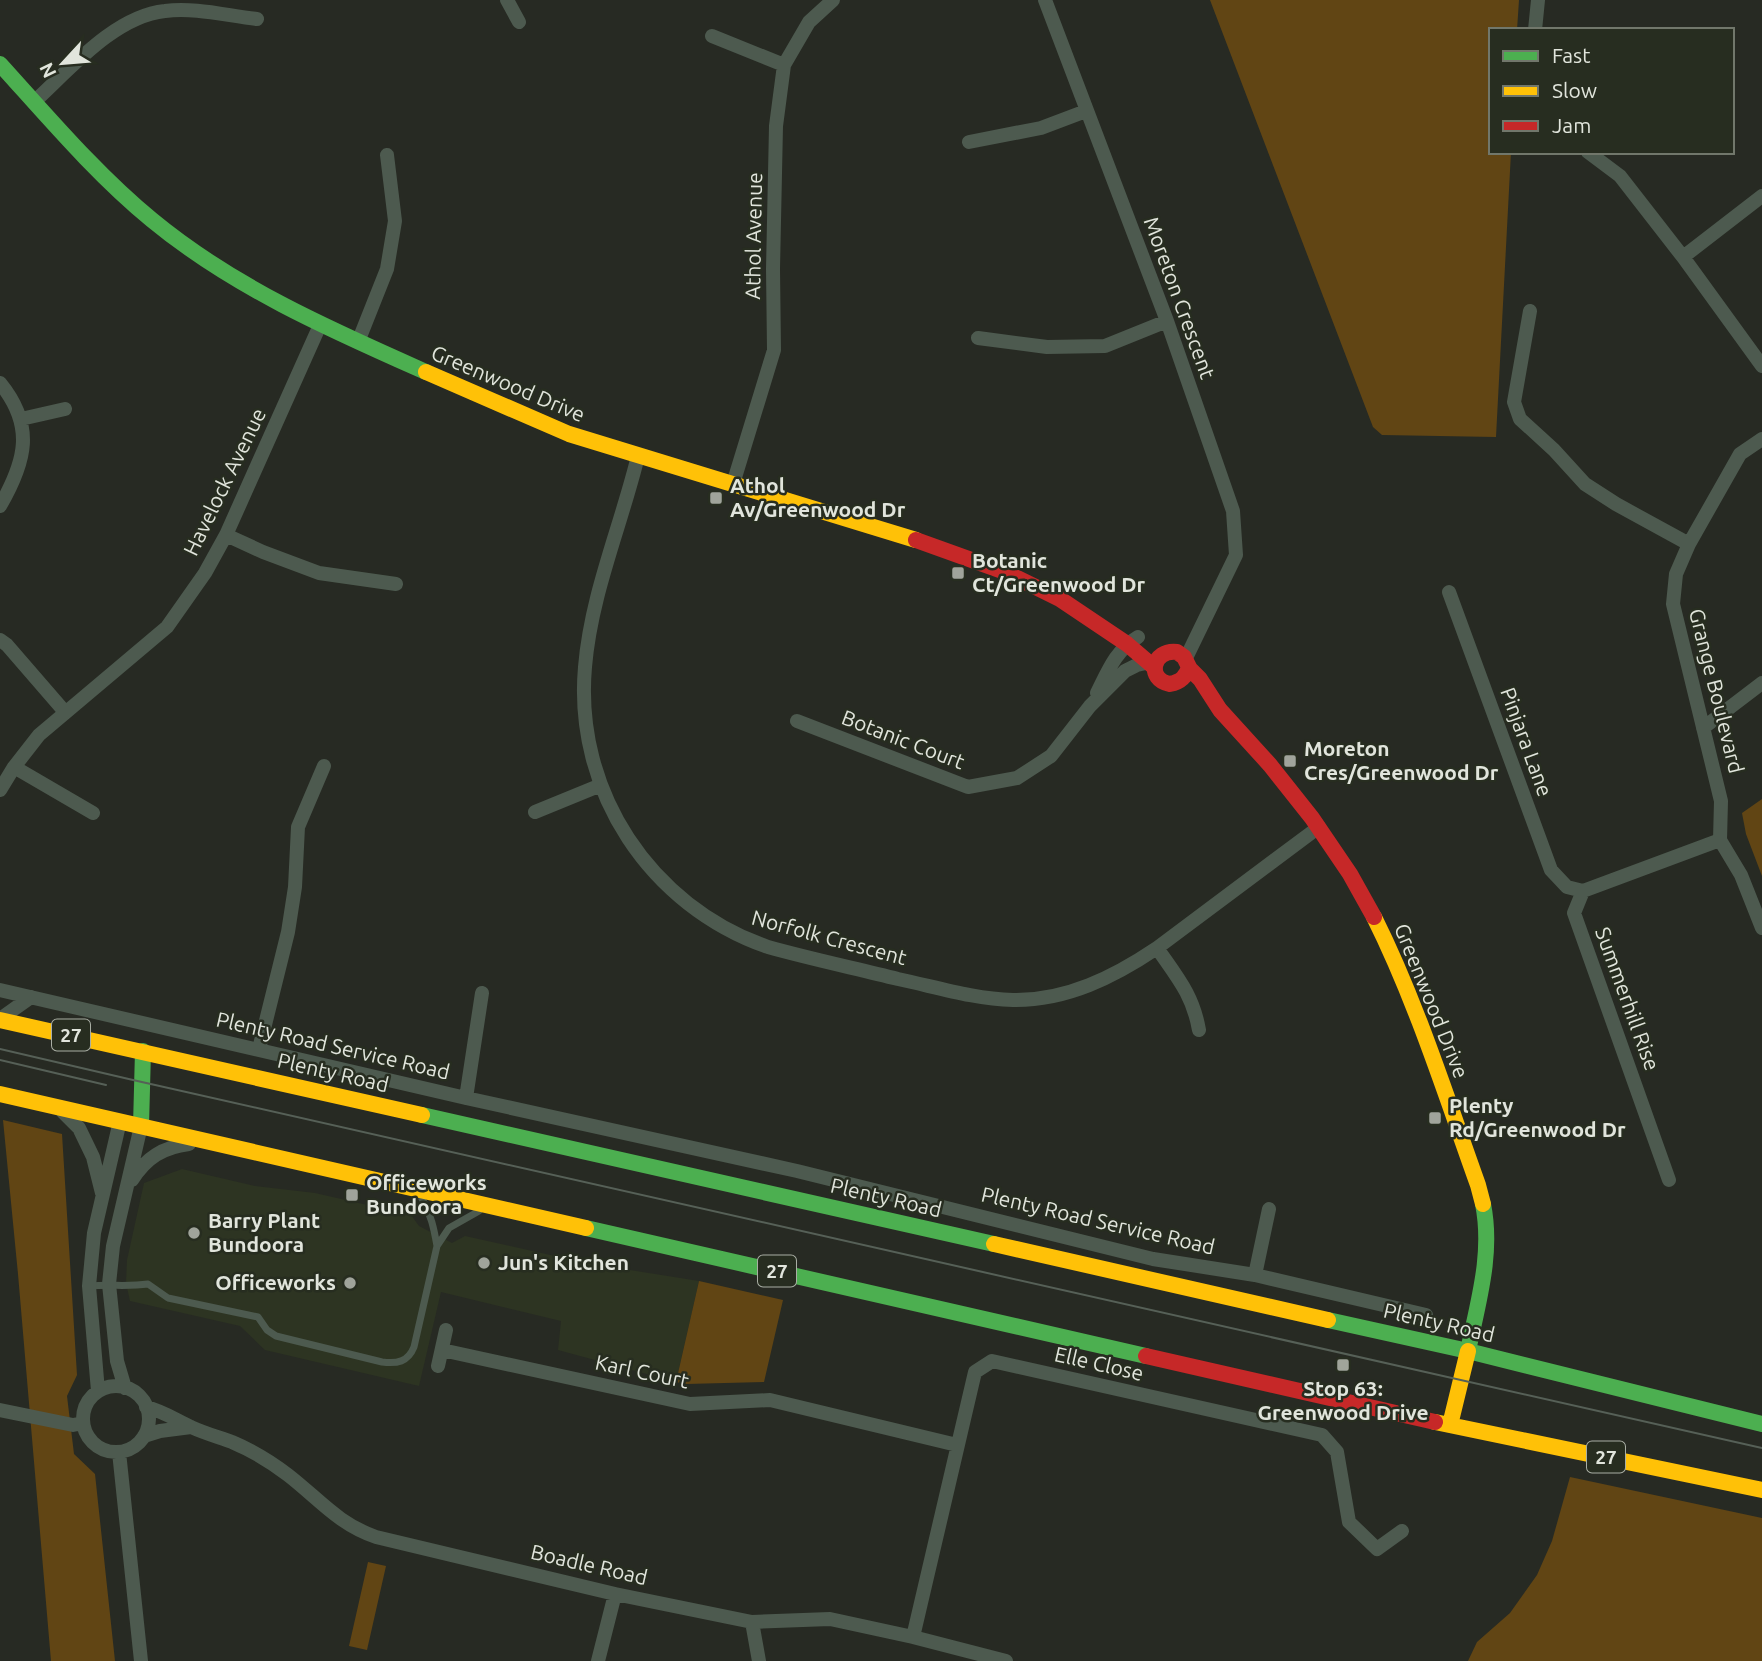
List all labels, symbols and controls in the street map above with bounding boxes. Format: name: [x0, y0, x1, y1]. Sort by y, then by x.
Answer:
north arrow: [28, 28, 98, 98]
legend: [1489, 28, 1734, 154]
text: Fast: [1552, 43, 1590, 67]
text: N: [35, 59, 61, 82]
text: Slow: [1552, 78, 1597, 102]
text: Jam: [1552, 113, 1591, 137]
street label: Athol Avenue: [740, 172, 766, 300]
street label: Moreton Crescent: [1140, 213, 1220, 382]
street label: Greenwood Drive: [428, 340, 589, 426]
street label: Havelock Avenue: [178, 404, 270, 559]
place label: Athol Av/Greenwood Dr: [730, 473, 906, 521]
marker: Athol Av/Greenwood Dr: [708, 490, 724, 506]
place label: Botanic Ct/Greenwood Dr: [972, 548, 1146, 596]
marker: Botanic Ct/Greenwood Dr: [950, 565, 966, 581]
street label: Grange Boulevard: [1685, 606, 1749, 776]
street label: Pinjara Lane: [1496, 684, 1558, 799]
street label: Botanic Court: [839, 705, 968, 773]
place label: Moreton Cres/Greenwood Dr: [1304, 736, 1499, 784]
marker: Moreton Cres/Greenwood Dr: [1282, 753, 1298, 769]
street label: Norfolk Crescent: [749, 905, 909, 969]
street label: Greenwood Drive: [1390, 920, 1474, 1081]
street label: Summerhill Rise: [1591, 924, 1665, 1074]
street label: Plenty Road Service Road: [214, 1007, 452, 1085]
road number: 27: [52, 1020, 90, 1050]
street label: Plenty Road: [275, 1048, 391, 1098]
place label: Plenty Rd/Greenwood Dr: [1449, 1093, 1626, 1141]
marker: Plenty Rd/Greenwood Dr: [1427, 1110, 1443, 1126]
place label: Officeworks Bundoora: [366, 1170, 487, 1218]
street label: Plenty Road: [828, 1173, 944, 1221]
street label: Plenty Road Service Road: [979, 1181, 1217, 1259]
marker: Officeworks Bundoora: [344, 1187, 360, 1203]
place label: Barry Plant Bundoora: [208, 1208, 320, 1256]
marker: Barry Plant Bundoora: [186, 1225, 202, 1241]
place label: Jun's Kitchen: [498, 1250, 629, 1274]
marker: Jun's Kitchen: [476, 1255, 492, 1271]
road number: 27: [758, 1256, 796, 1287]
place label: Officeworks: [215, 1270, 336, 1294]
marker: Officeworks: [342, 1275, 358, 1291]
street label: Plenty Road: [1381, 1298, 1497, 1346]
street label: Elle Close: [1052, 1341, 1146, 1385]
street label: Karl Court: [593, 1349, 691, 1393]
marker: Stop 63: Greenwood Drive: [1335, 1357, 1351, 1373]
place label: Stop 63: Greenwood Drive: [1258, 1376, 1429, 1424]
road number: 27: [1587, 1442, 1625, 1472]
street label: Boadle Road: [529, 1539, 650, 1589]

